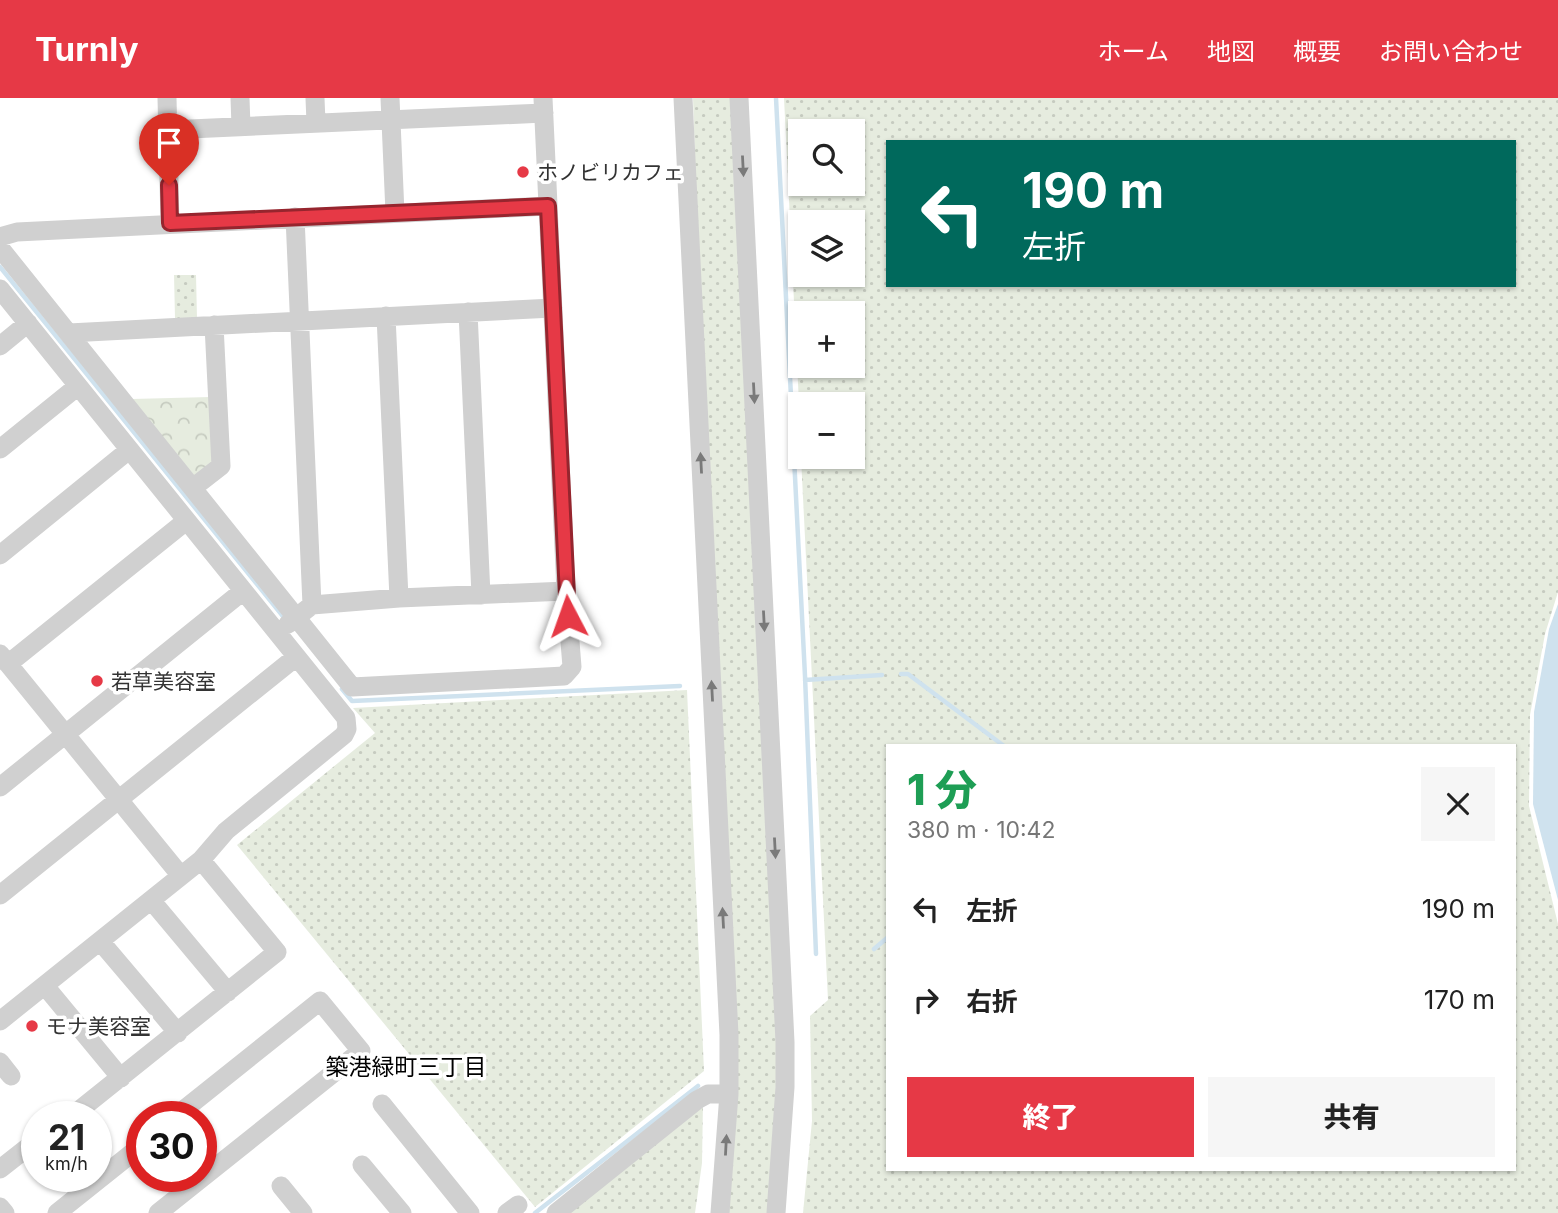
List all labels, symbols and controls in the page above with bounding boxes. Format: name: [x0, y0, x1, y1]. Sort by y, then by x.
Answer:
text: Turnly: [35, 29, 139, 69]
text: ホーム: [1098, 37, 1169, 66]
text: 地図: [1207, 37, 1255, 66]
text: 概要: [1293, 37, 1341, 66]
text: お問い合わせ: [1379, 37, 1523, 66]
pin: [139, 113, 199, 185]
map controls: [788, 119, 865, 469]
button: search: [788, 119, 865, 196]
icon: arrive: [150, 124, 188, 162]
one-way arrow: [737, 155, 748, 177]
place label: ホノビリカフェ: [537, 160, 684, 185]
text: 190 m: [1022, 161, 1164, 220]
marker: ホノビリカフェ: [515, 164, 531, 180]
icon: left: [907, 168, 998, 259]
button: layers: [788, 210, 865, 287]
text: 左折: [1022, 227, 1086, 266]
button: +: [788, 301, 865, 378]
one-way arrow: [748, 383, 759, 405]
button: −: [788, 392, 865, 469]
one-way arrow: [695, 452, 706, 474]
position arrow: [531, 579, 605, 653]
one-way arrow: [759, 610, 770, 632]
place label: 若草美容室: [111, 669, 216, 694]
marker: 若草美容室: [89, 673, 105, 689]
one-way arrow: [706, 679, 717, 701]
text: 1 分: [907, 764, 977, 815]
button: close: [1421, 767, 1495, 841]
text: 380 m · 10:42: [907, 816, 1056, 844]
one-way arrow: [770, 837, 781, 859]
icon: left: [907, 890, 945, 928]
text: 190 m: [1422, 893, 1495, 924]
text: 左折: [966, 895, 1018, 926]
one-way arrow: [717, 907, 728, 929]
icon: right: [907, 981, 945, 1019]
text: 170 m: [1424, 984, 1495, 1015]
text: 右折: [966, 986, 1018, 1017]
place label: モナ美容室: [46, 1014, 151, 1039]
marker: モナ美容室: [24, 1018, 40, 1034]
district label: 築港緑町三丁目: [326, 1053, 487, 1081]
button: 終了: [907, 1077, 1194, 1157]
button: 共有: [1208, 1077, 1495, 1157]
speed limit sign: 30: [126, 1101, 217, 1192]
text: 21: [48, 1116, 85, 1158]
one-way arrow: [721, 1134, 732, 1156]
text: km/h: [45, 1153, 88, 1174]

